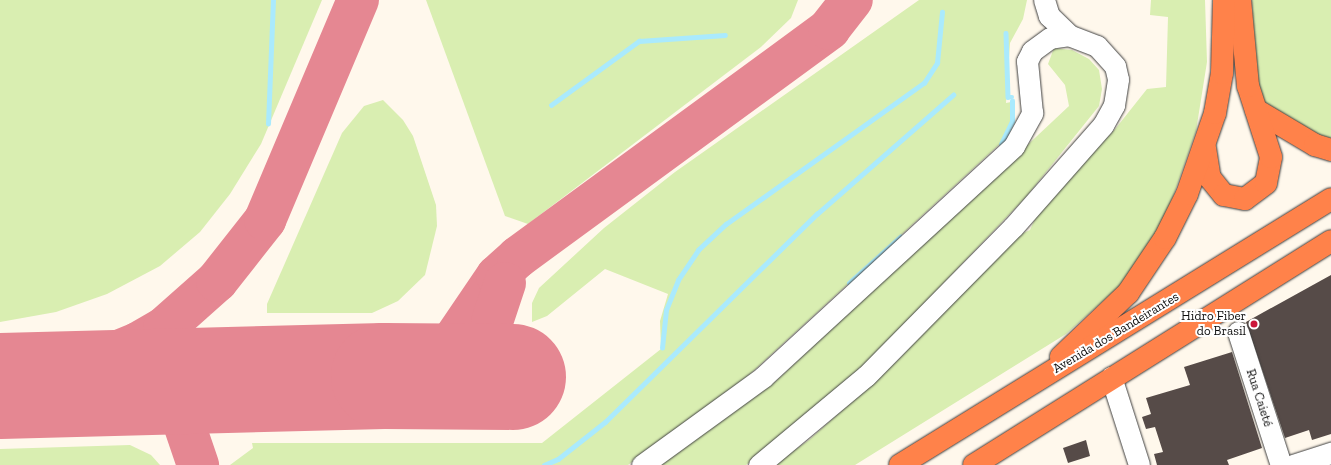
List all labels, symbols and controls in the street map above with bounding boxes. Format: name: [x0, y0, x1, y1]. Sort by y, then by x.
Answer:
street label: Avenida dos Bandeirantes: [1050, 289, 1182, 377]
place label: Hidro Fiber do Brasil: [1181, 309, 1246, 340]
marker: Hidro Fiber do Brasil: [1249, 319, 1259, 329]
street label: Rua Caieté: [1242, 367, 1276, 429]

